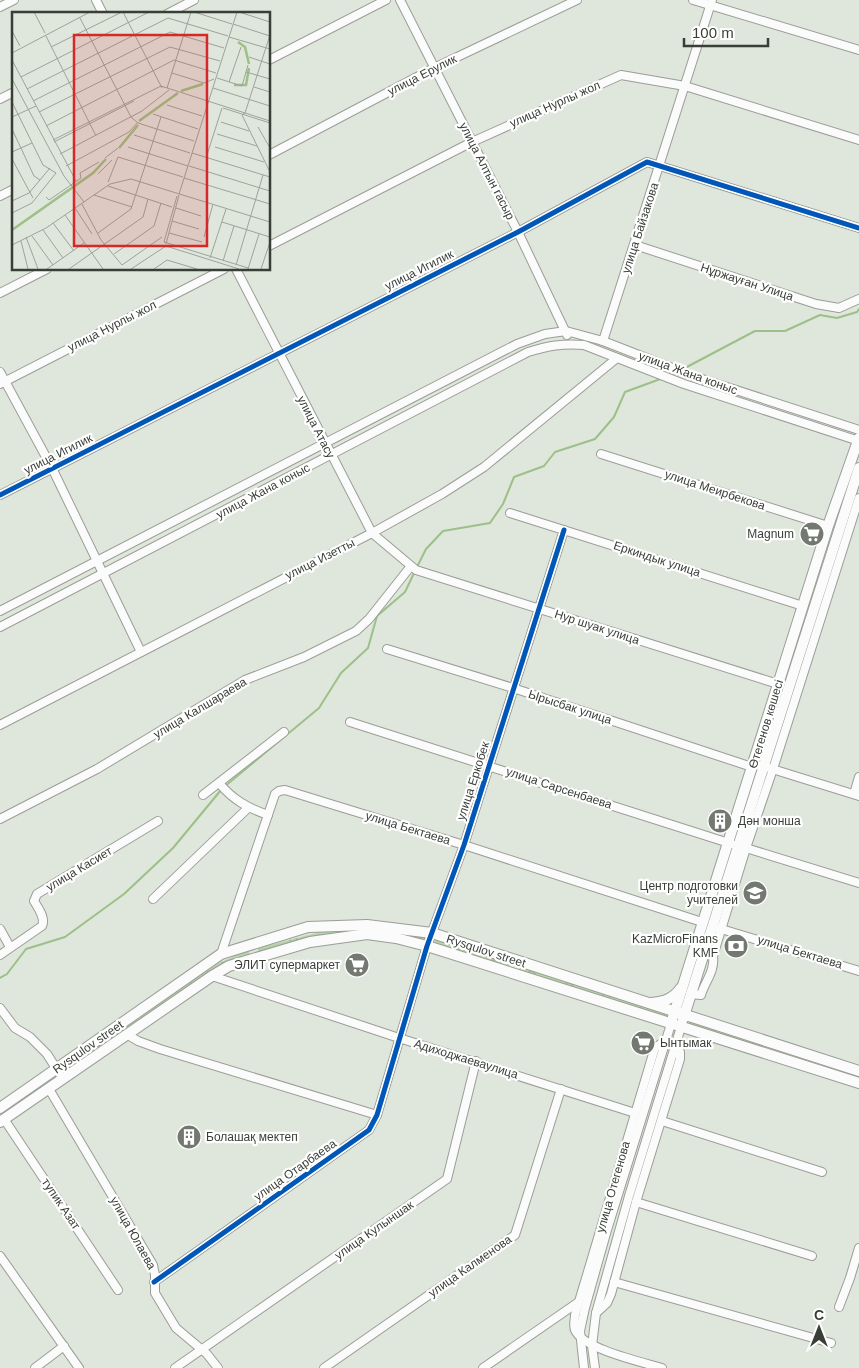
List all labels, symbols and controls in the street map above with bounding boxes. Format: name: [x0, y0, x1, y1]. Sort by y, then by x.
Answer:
inset map: [12, 12, 270, 270]
scale bar: [684, 15, 768, 47]
text: 100 m: [692, 24, 734, 41]
street label: улица Ерулик: [385, 51, 460, 98]
street label: улица Нурлы жол: [508, 78, 602, 130]
street label: улица Алтын гасыр: [456, 120, 518, 222]
street label: улица Байзакова: [619, 180, 661, 275]
street label: улица Игилик: [382, 246, 456, 293]
street label: Нұржауған Улица: [699, 260, 796, 304]
street label: улица Нурлы жол: [65, 298, 159, 354]
street label: улица Жана коныс: [637, 349, 739, 397]
street label: улица Атасу: [294, 393, 338, 461]
street label: улица Игилик: [21, 430, 95, 477]
street label: улица Жана коныс: [214, 460, 312, 522]
street label: улица Меирбекова: [663, 467, 767, 513]
supermarket icon: Magnum: [799, 521, 825, 547]
place label: Magnum: [747, 527, 794, 541]
street label: улица Изетты: [283, 535, 357, 583]
street label: Еркиндык улица: [612, 538, 702, 580]
street label: Нур шуак улица: [553, 607, 641, 647]
street label: улица Калшараева: [151, 674, 249, 741]
street label: Өтегенов көшесі: [746, 678, 786, 770]
street label: Ырысбак улица: [527, 687, 614, 727]
street label: улица Еркобек: [454, 739, 493, 822]
street label: улица Сарсенбаева: [504, 764, 614, 812]
street label: улица Бектаева: [364, 808, 452, 848]
building icon: Дән монша: [707, 808, 733, 834]
place label: Дән монша: [738, 814, 801, 828]
street label: улица Касиет: [43, 844, 115, 894]
place label: Центр подготовки учителей: [640, 879, 738, 907]
school or university icon: Центр подготовки учителей: [742, 880, 768, 906]
street label: Rysqulov street: [445, 932, 528, 971]
place label: KazMicroFinans KMF: [632, 932, 718, 960]
street label: улица Бектаева: [756, 932, 844, 972]
bank icon: KazMicroFinans KMF: [723, 933, 749, 959]
supermarket icon: ЭЛИТ супермаркет: [344, 952, 370, 978]
place label: ЭЛИТ супермаркет: [234, 958, 340, 972]
street label: Rysqulov street: [50, 1017, 126, 1076]
supermarket icon: Ынтымак: [630, 1030, 656, 1056]
street label: Адиходжаеваулица: [412, 1036, 520, 1082]
place label: Ынтымак: [660, 1036, 712, 1050]
building icon: Болашақ мектеп: [176, 1124, 202, 1150]
place label: Болашақ мектеп: [206, 1130, 298, 1144]
street label: улица Отарбаева: [251, 1136, 339, 1204]
street label: улица Отегенова: [593, 1139, 633, 1234]
street label: тупик Азат: [39, 1176, 84, 1233]
street label: улица Юлаева: [107, 1194, 159, 1272]
street label: улица Кулыншак: [332, 1197, 417, 1262]
street label: улица Калменова: [426, 1232, 514, 1300]
north arrow: [794, 1303, 844, 1353]
text: С: [814, 1307, 824, 1323]

